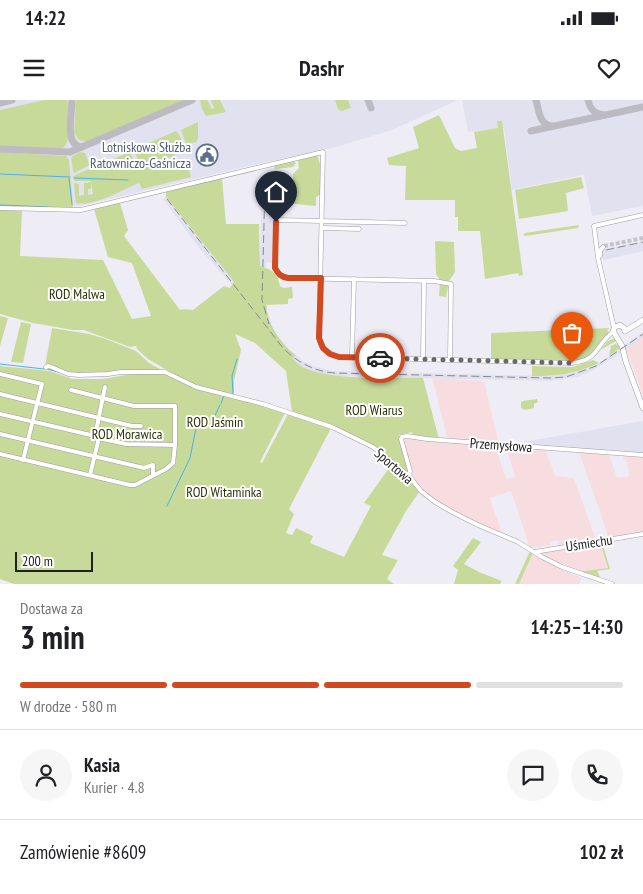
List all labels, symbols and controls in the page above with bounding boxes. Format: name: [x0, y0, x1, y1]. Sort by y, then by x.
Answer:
text: 14:22: [25, 6, 66, 30]
icon: menu: [20, 54, 48, 82]
text: Dashr: [299, 54, 344, 82]
icon: heart: [595, 54, 623, 82]
place label: Lotniskowa Służba Ratowniczo-Gaśnicza: [90, 138, 191, 172]
public building icon: Lotniskowa Służba Ratowniczo-Gaśnicza: [195, 143, 219, 167]
pin: [255, 171, 297, 222]
icon: home: [262, 178, 290, 206]
park label: ROD Malwa: [49, 285, 105, 303]
pin: [551, 312, 593, 363]
icon: bag: [558, 319, 586, 347]
courier: [355, 333, 405, 383]
icon: car: [366, 344, 394, 372]
park label: ROD Wiarus: [346, 401, 403, 419]
park label: ROD Jaśmin: [187, 413, 243, 431]
park label: ROD Morawica: [92, 425, 162, 443]
street label: Przemysłowa: [469, 434, 533, 456]
street label: Sportowa: [371, 444, 417, 488]
park label: ROD Witaminka: [186, 483, 262, 501]
street label: Uśmiechu: [564, 530, 614, 556]
scale bar: [15, 549, 92, 572]
text: 200 m: [22, 552, 53, 570]
text: Dostawa za: [20, 598, 83, 618]
text: 14:25–14:30: [530, 615, 623, 639]
text: 3 min: [20, 616, 85, 658]
text: W drodze · 580 m: [20, 696, 117, 716]
button: person: [20, 749, 72, 801]
button: chat: [507, 749, 559, 801]
button: phone: [571, 749, 623, 801]
text: Kasia: [84, 753, 120, 777]
text: Kurier · 4.8: [84, 777, 145, 797]
text: Zamówienie #8609: [20, 840, 146, 864]
text: 102 zł: [580, 840, 623, 864]

